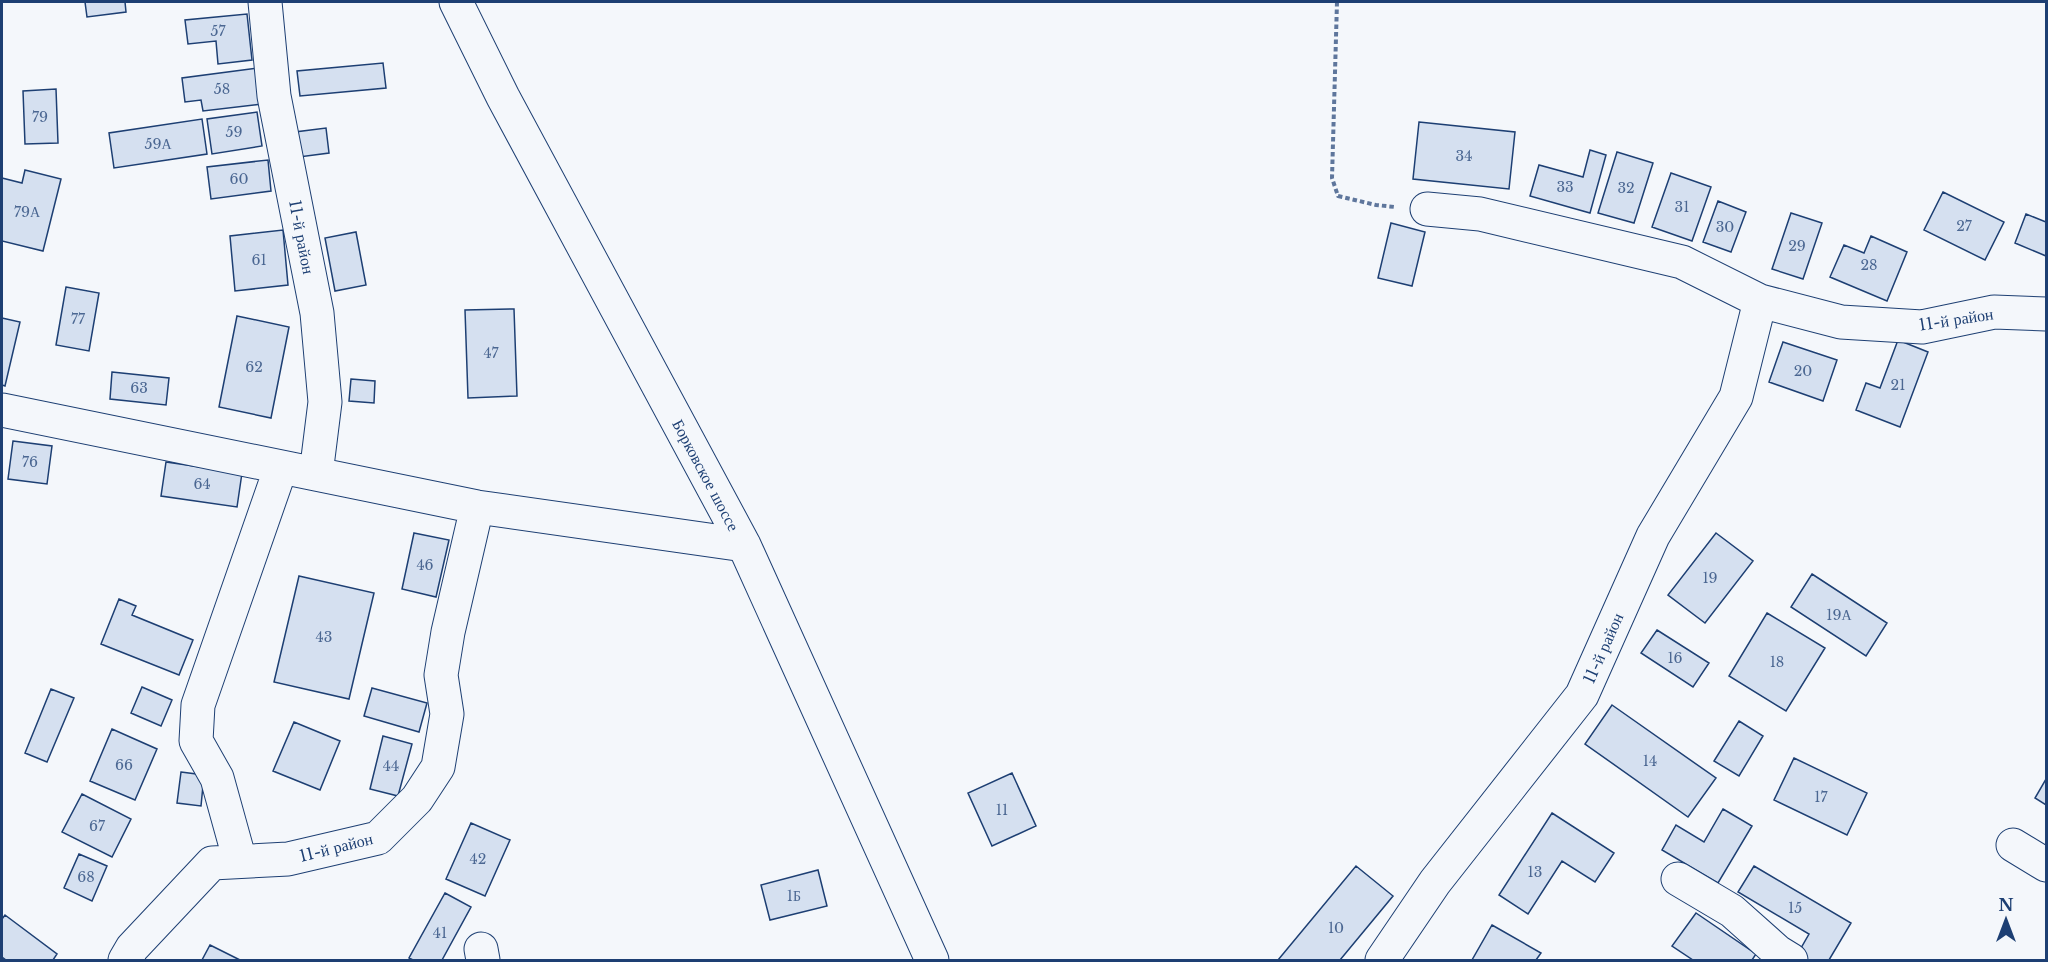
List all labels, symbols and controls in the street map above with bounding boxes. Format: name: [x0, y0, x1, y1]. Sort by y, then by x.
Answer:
house number: 57: [211, 22, 226, 40]
house number: 58: [214, 80, 230, 98]
house number: 79: [32, 108, 48, 126]
house number: 59: [226, 123, 242, 141]
house number: 59А: [144, 135, 172, 153]
house number: 34: [1456, 147, 1472, 165]
house number: 60: [230, 170, 249, 188]
house number: 33: [1556, 178, 1574, 196]
house number: 32: [1617, 179, 1635, 197]
street label: 11-й район: [285, 198, 319, 276]
house number: 31: [1675, 198, 1689, 216]
house number: 79А: [14, 203, 41, 221]
house number: 27: [1956, 217, 1973, 235]
house number: 30: [1716, 218, 1734, 236]
house number: 29: [1788, 237, 1806, 255]
house number: 61: [251, 251, 267, 269]
house number: 28: [1860, 256, 1878, 274]
street label: 11-й район: [1917, 303, 1995, 335]
house number: 77: [71, 310, 86, 328]
house number: 47: [483, 344, 500, 362]
house number: 62: [245, 358, 263, 376]
house number: 20: [1794, 362, 1812, 380]
house number: 21: [1891, 376, 1905, 394]
house number: 63: [130, 379, 148, 397]
street label: Борковское шоссе: [668, 416, 744, 534]
house number: 76: [22, 453, 38, 471]
house number: 64: [193, 475, 211, 493]
house number: 46: [416, 556, 434, 574]
house number: 19: [1702, 569, 1718, 587]
house number: 19А: [1826, 606, 1853, 624]
street label: 11-й район: [1579, 609, 1628, 686]
house number: 43: [316, 628, 332, 646]
house number: 16: [1667, 649, 1683, 667]
house number: 18: [1770, 653, 1784, 671]
house number: 14: [1643, 752, 1657, 770]
house number: 66: [115, 756, 133, 774]
house number: 44: [383, 757, 399, 775]
house number: 17: [1814, 788, 1829, 806]
house number: 11: [996, 801, 1008, 819]
house number: 67: [89, 817, 106, 835]
street label: 11-й район: [297, 828, 375, 866]
house number: 42: [470, 850, 486, 868]
house number: 13: [1528, 863, 1542, 881]
house number: 68: [77, 868, 95, 886]
house number: 1Б: [787, 887, 801, 905]
north arrow: [1976, 890, 2036, 950]
text: N: [1998, 895, 2014, 915]
house number: 15: [1788, 899, 1802, 917]
house number: 10: [1328, 919, 1344, 937]
house number: 41: [433, 924, 447, 942]

